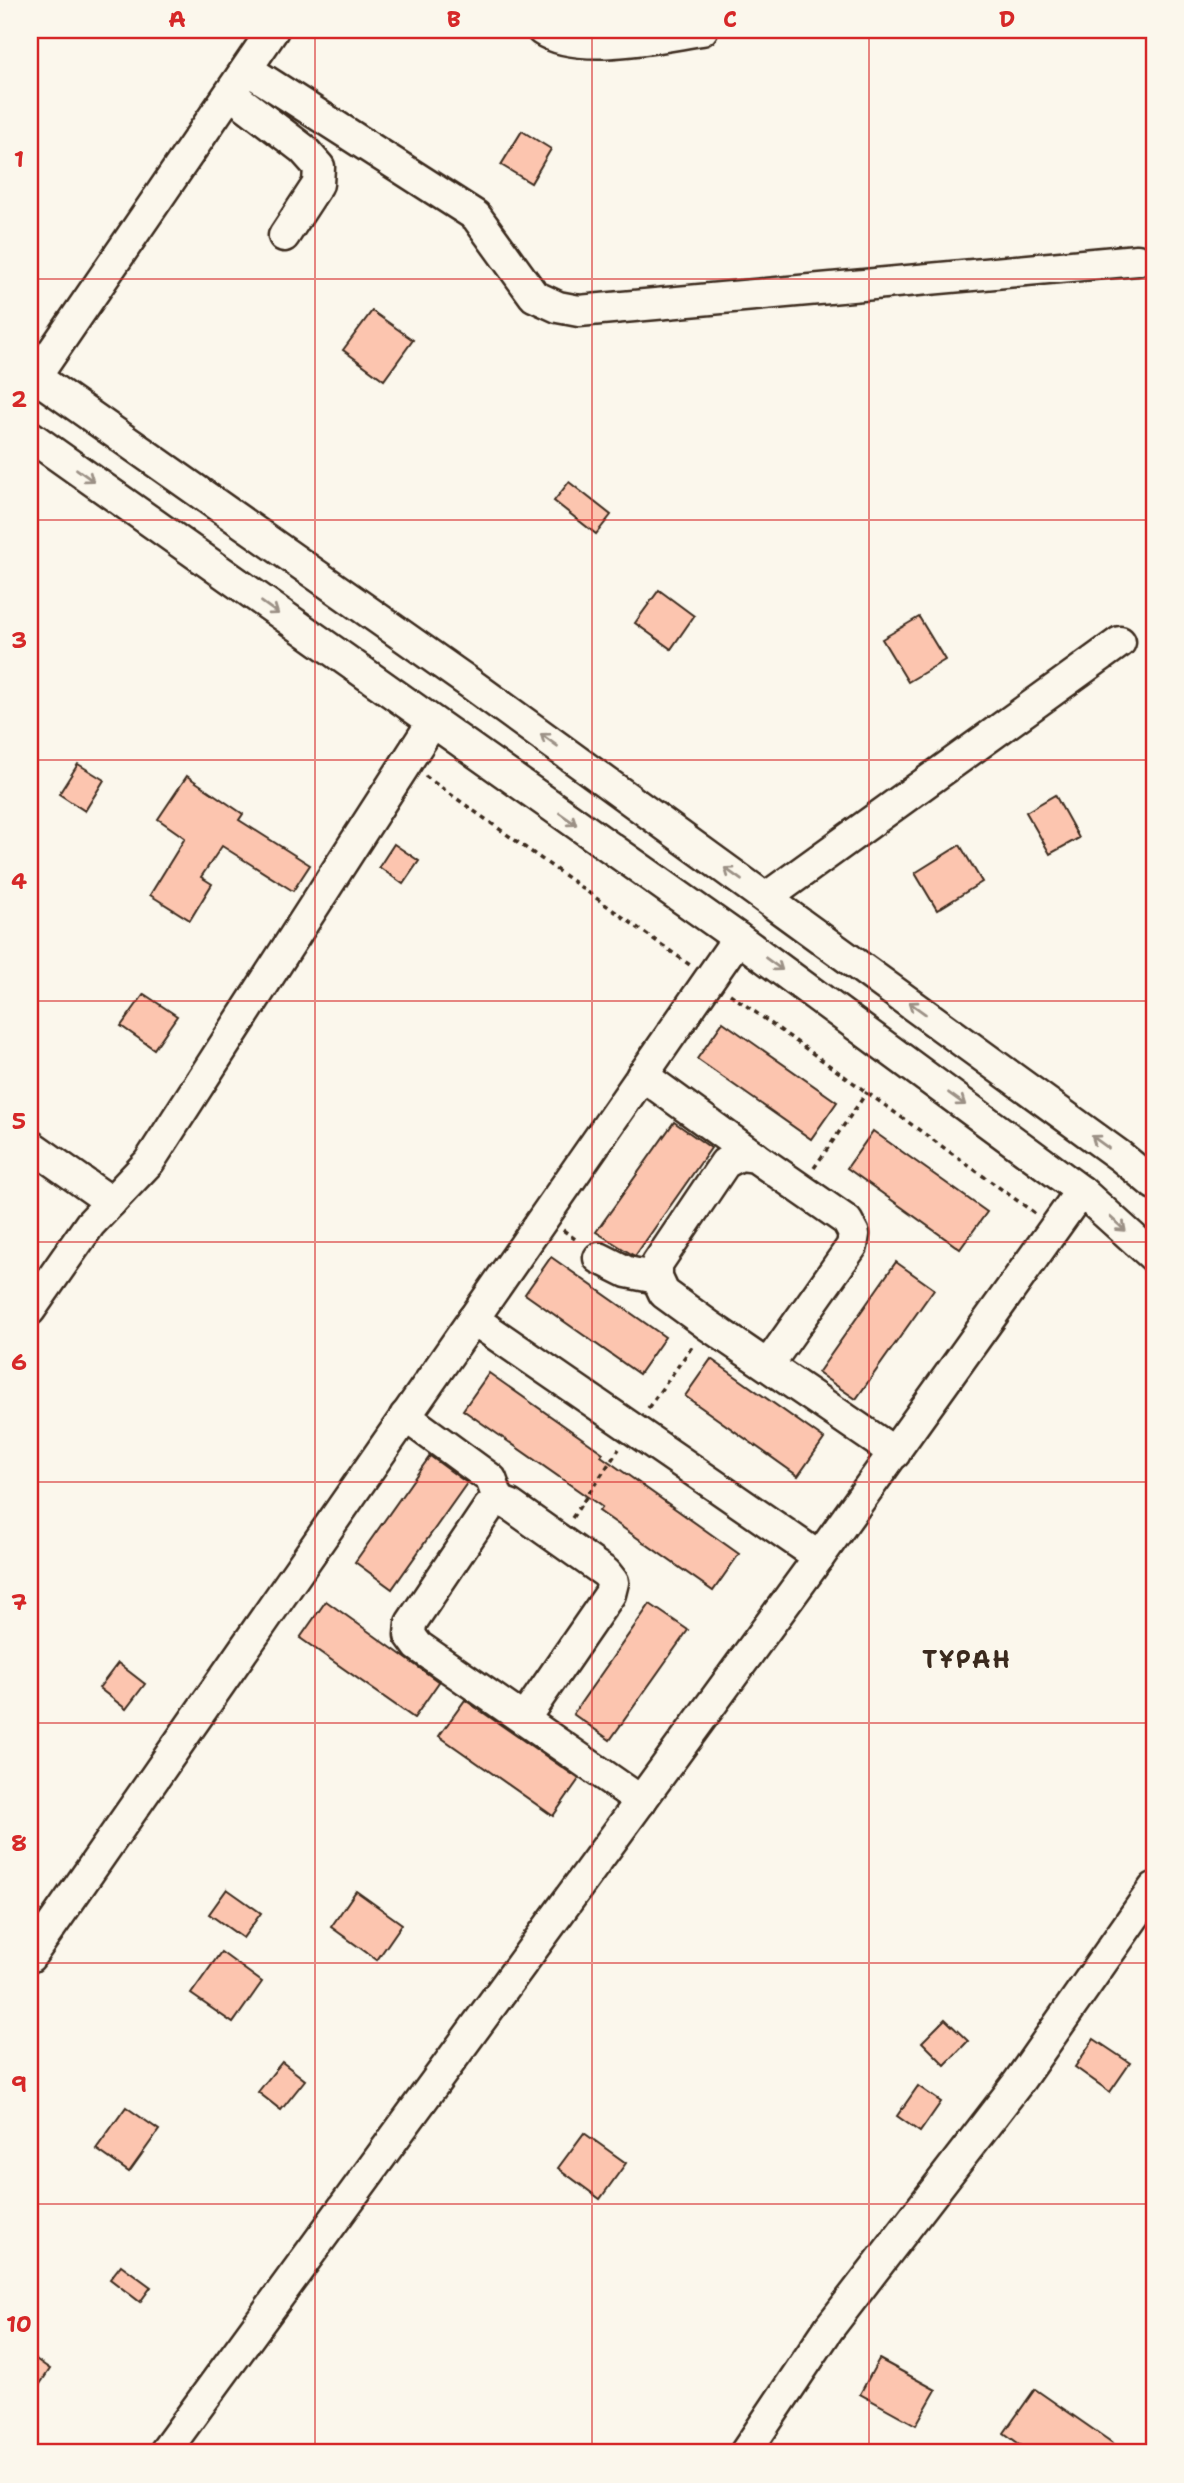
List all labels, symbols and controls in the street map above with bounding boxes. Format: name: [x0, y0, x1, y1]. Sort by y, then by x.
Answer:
text: A: [168, 4, 186, 34]
text: B: [447, 4, 461, 34]
text: C: [723, 4, 737, 34]
text: D: [999, 4, 1015, 34]
text: 1: [14, 144, 24, 174]
text: 2: [11, 384, 27, 414]
one-way arrow: [75, 468, 94, 483]
one-way arrow: [260, 600, 279, 615]
text: 3: [11, 625, 27, 655]
one-way arrow: [540, 733, 559, 747]
one-way arrow: [558, 812, 577, 826]
text: 4: [11, 866, 27, 896]
one-way arrow: [724, 867, 743, 881]
one-way arrow: [764, 957, 783, 972]
one-way arrow: [908, 1001, 927, 1015]
one-way arrow: [947, 1092, 966, 1107]
text: 5: [12, 1106, 26, 1136]
one-way arrow: [1091, 1135, 1110, 1150]
one-way arrow: [1109, 1216, 1127, 1232]
text: 6: [11, 1347, 27, 1377]
text: 7: [11, 1587, 27, 1617]
district label: ТҰРАН: [922, 1644, 1012, 1676]
text: 8: [11, 1828, 27, 1858]
text: 9: [11, 2069, 27, 2099]
text: 10: [6, 2309, 32, 2339]

